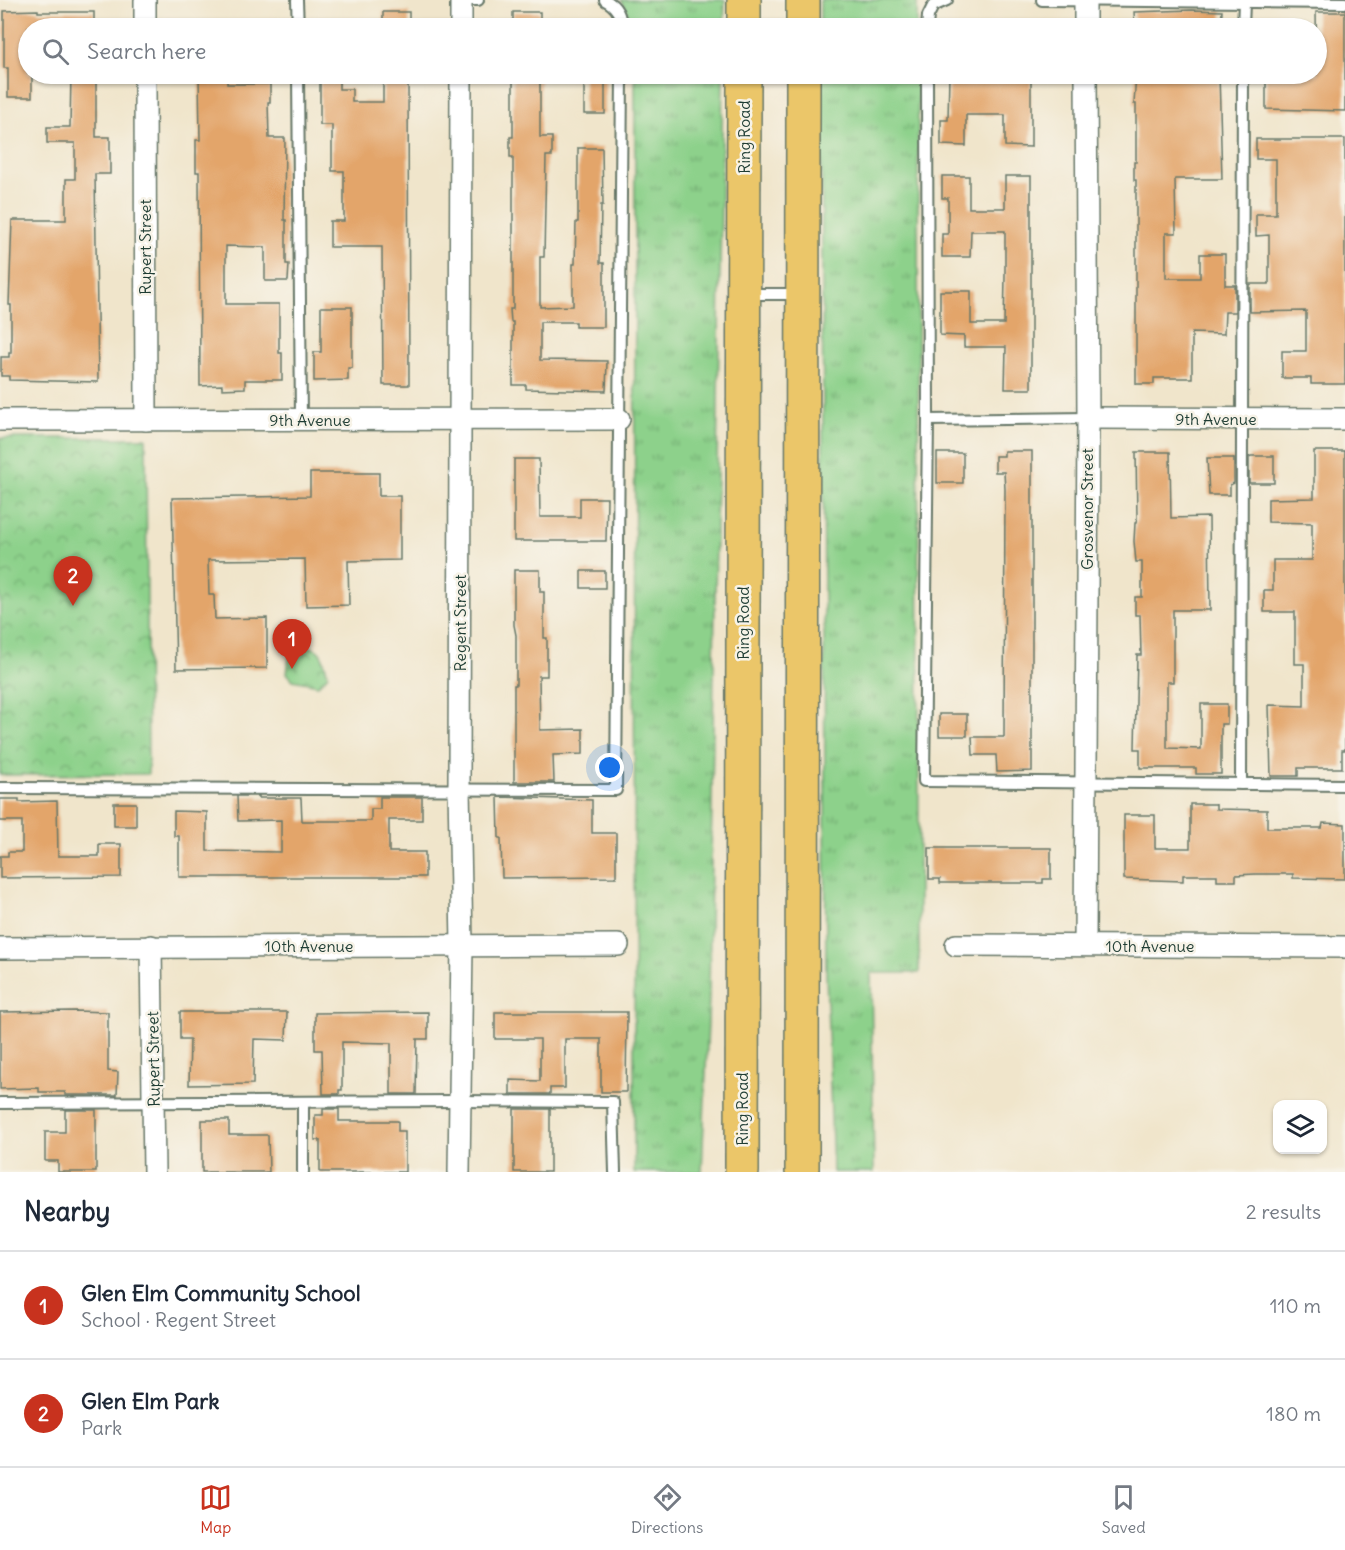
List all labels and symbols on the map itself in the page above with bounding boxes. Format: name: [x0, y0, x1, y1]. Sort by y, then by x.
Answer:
street label: Ring Road: [734, 100, 754, 174]
street label: Rupert Street: [135, 199, 155, 295]
street label: 9th Avenue: [1175, 409, 1257, 429]
street label: 9th Avenue: [269, 410, 351, 430]
street label: Grosvenor Street: [1077, 447, 1097, 570]
pin: 2: [54, 556, 92, 606]
street label: Regent Street: [450, 574, 470, 672]
street label: Ring Road: [733, 586, 753, 660]
pin: 1: [272, 620, 312, 669]
your location: [595, 753, 624, 782]
street label: 10th Avenue: [265, 936, 353, 956]
street label: 10th Avenue: [1106, 936, 1194, 956]
street label: Rupert Street: [142, 1010, 164, 1107]
street label: Ring Road: [732, 1072, 752, 1146]

